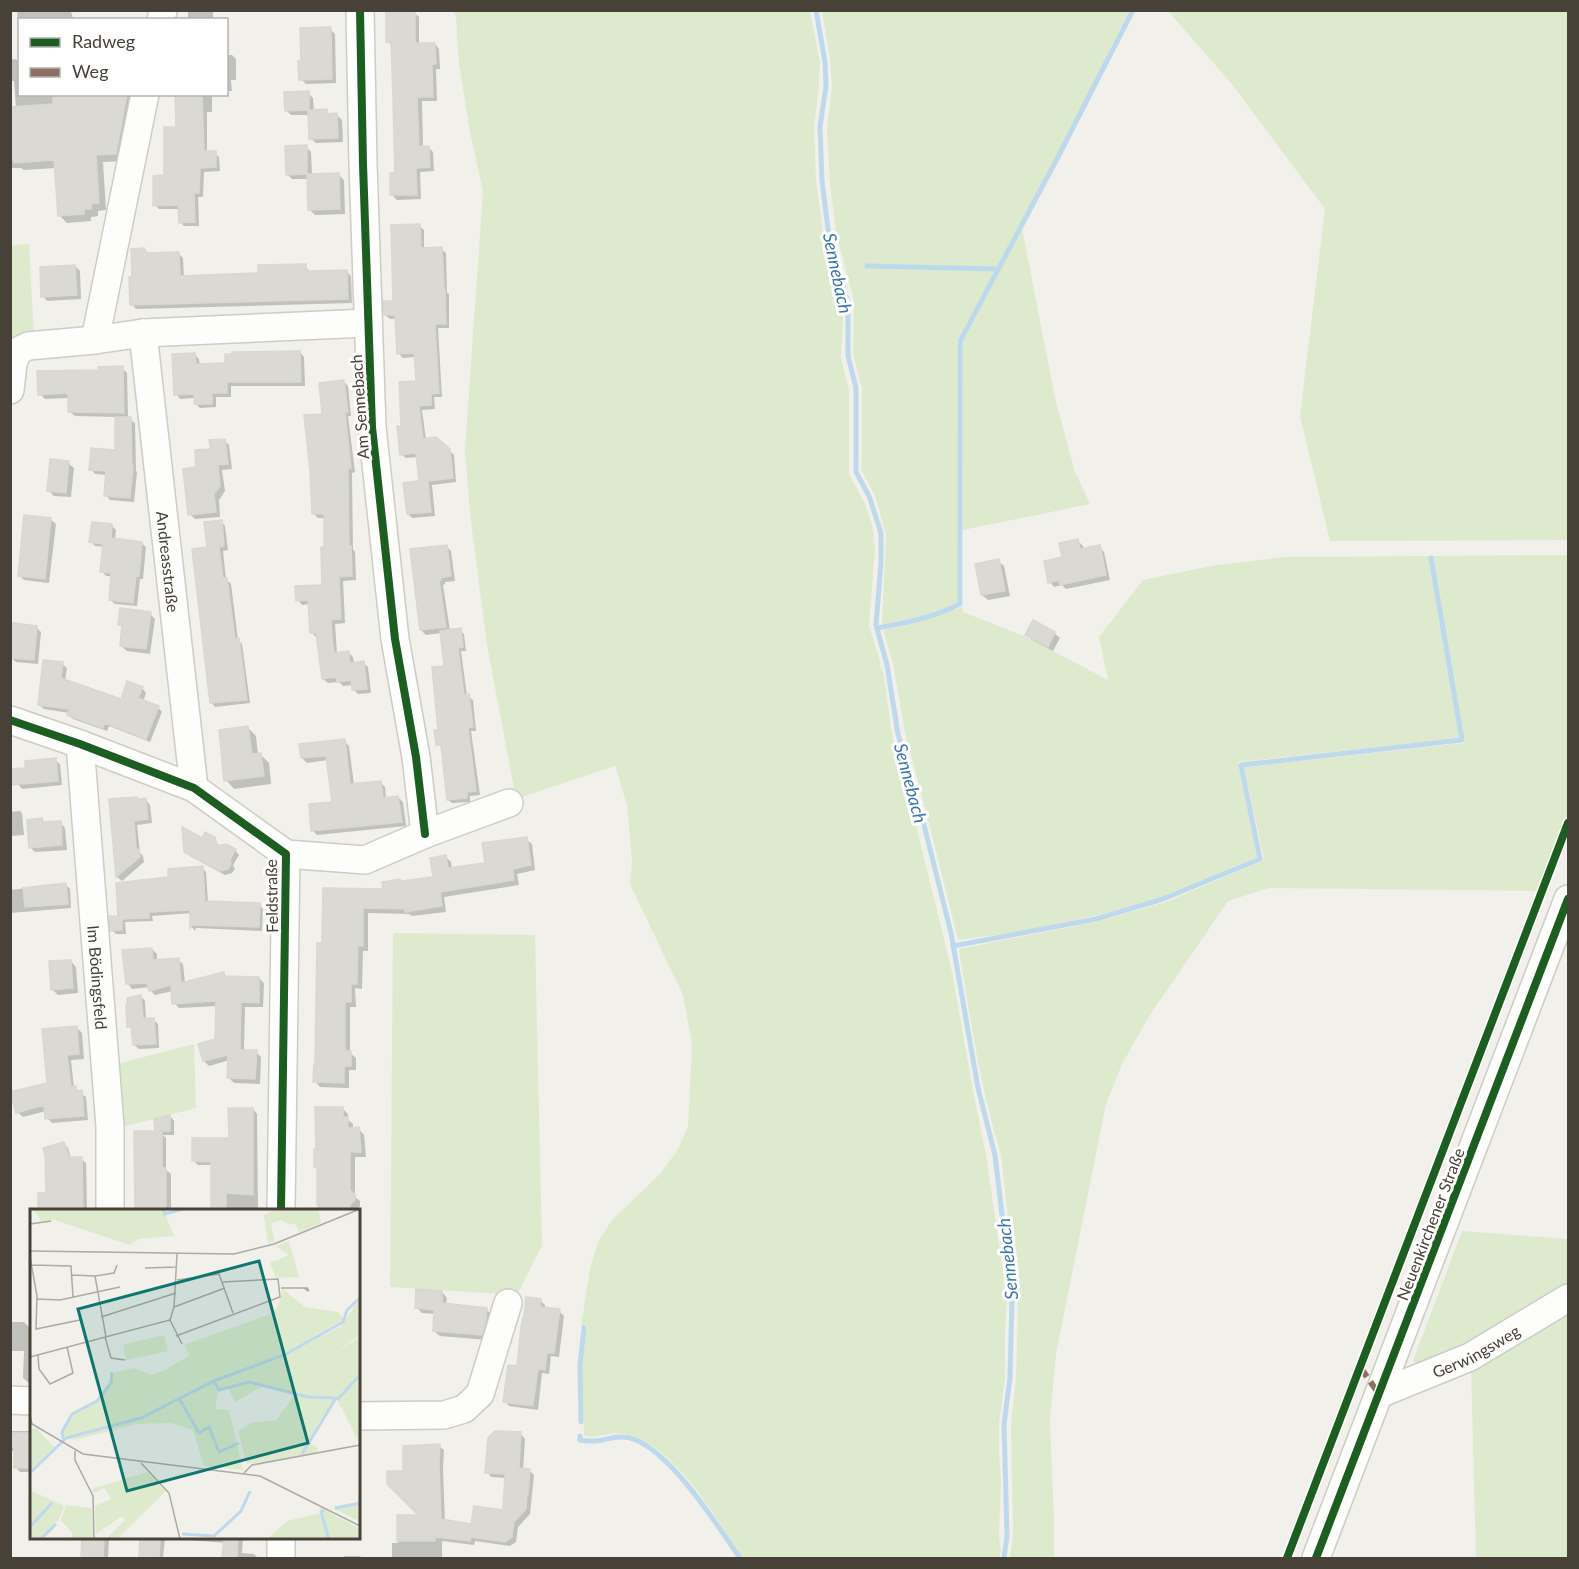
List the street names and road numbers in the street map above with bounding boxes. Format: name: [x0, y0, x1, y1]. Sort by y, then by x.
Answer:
street label: Am Sennebach: [346, 354, 372, 460]
street label: Andreasstraße: [154, 510, 184, 613]
street label: Feldstraße: [261, 859, 281, 933]
street label: Im Bödingsfeld: [85, 924, 112, 1030]
street label: Neuenkirchener Straße: [1392, 1145, 1468, 1303]
street label: Gerwingsweg: [1429, 1320, 1523, 1381]

